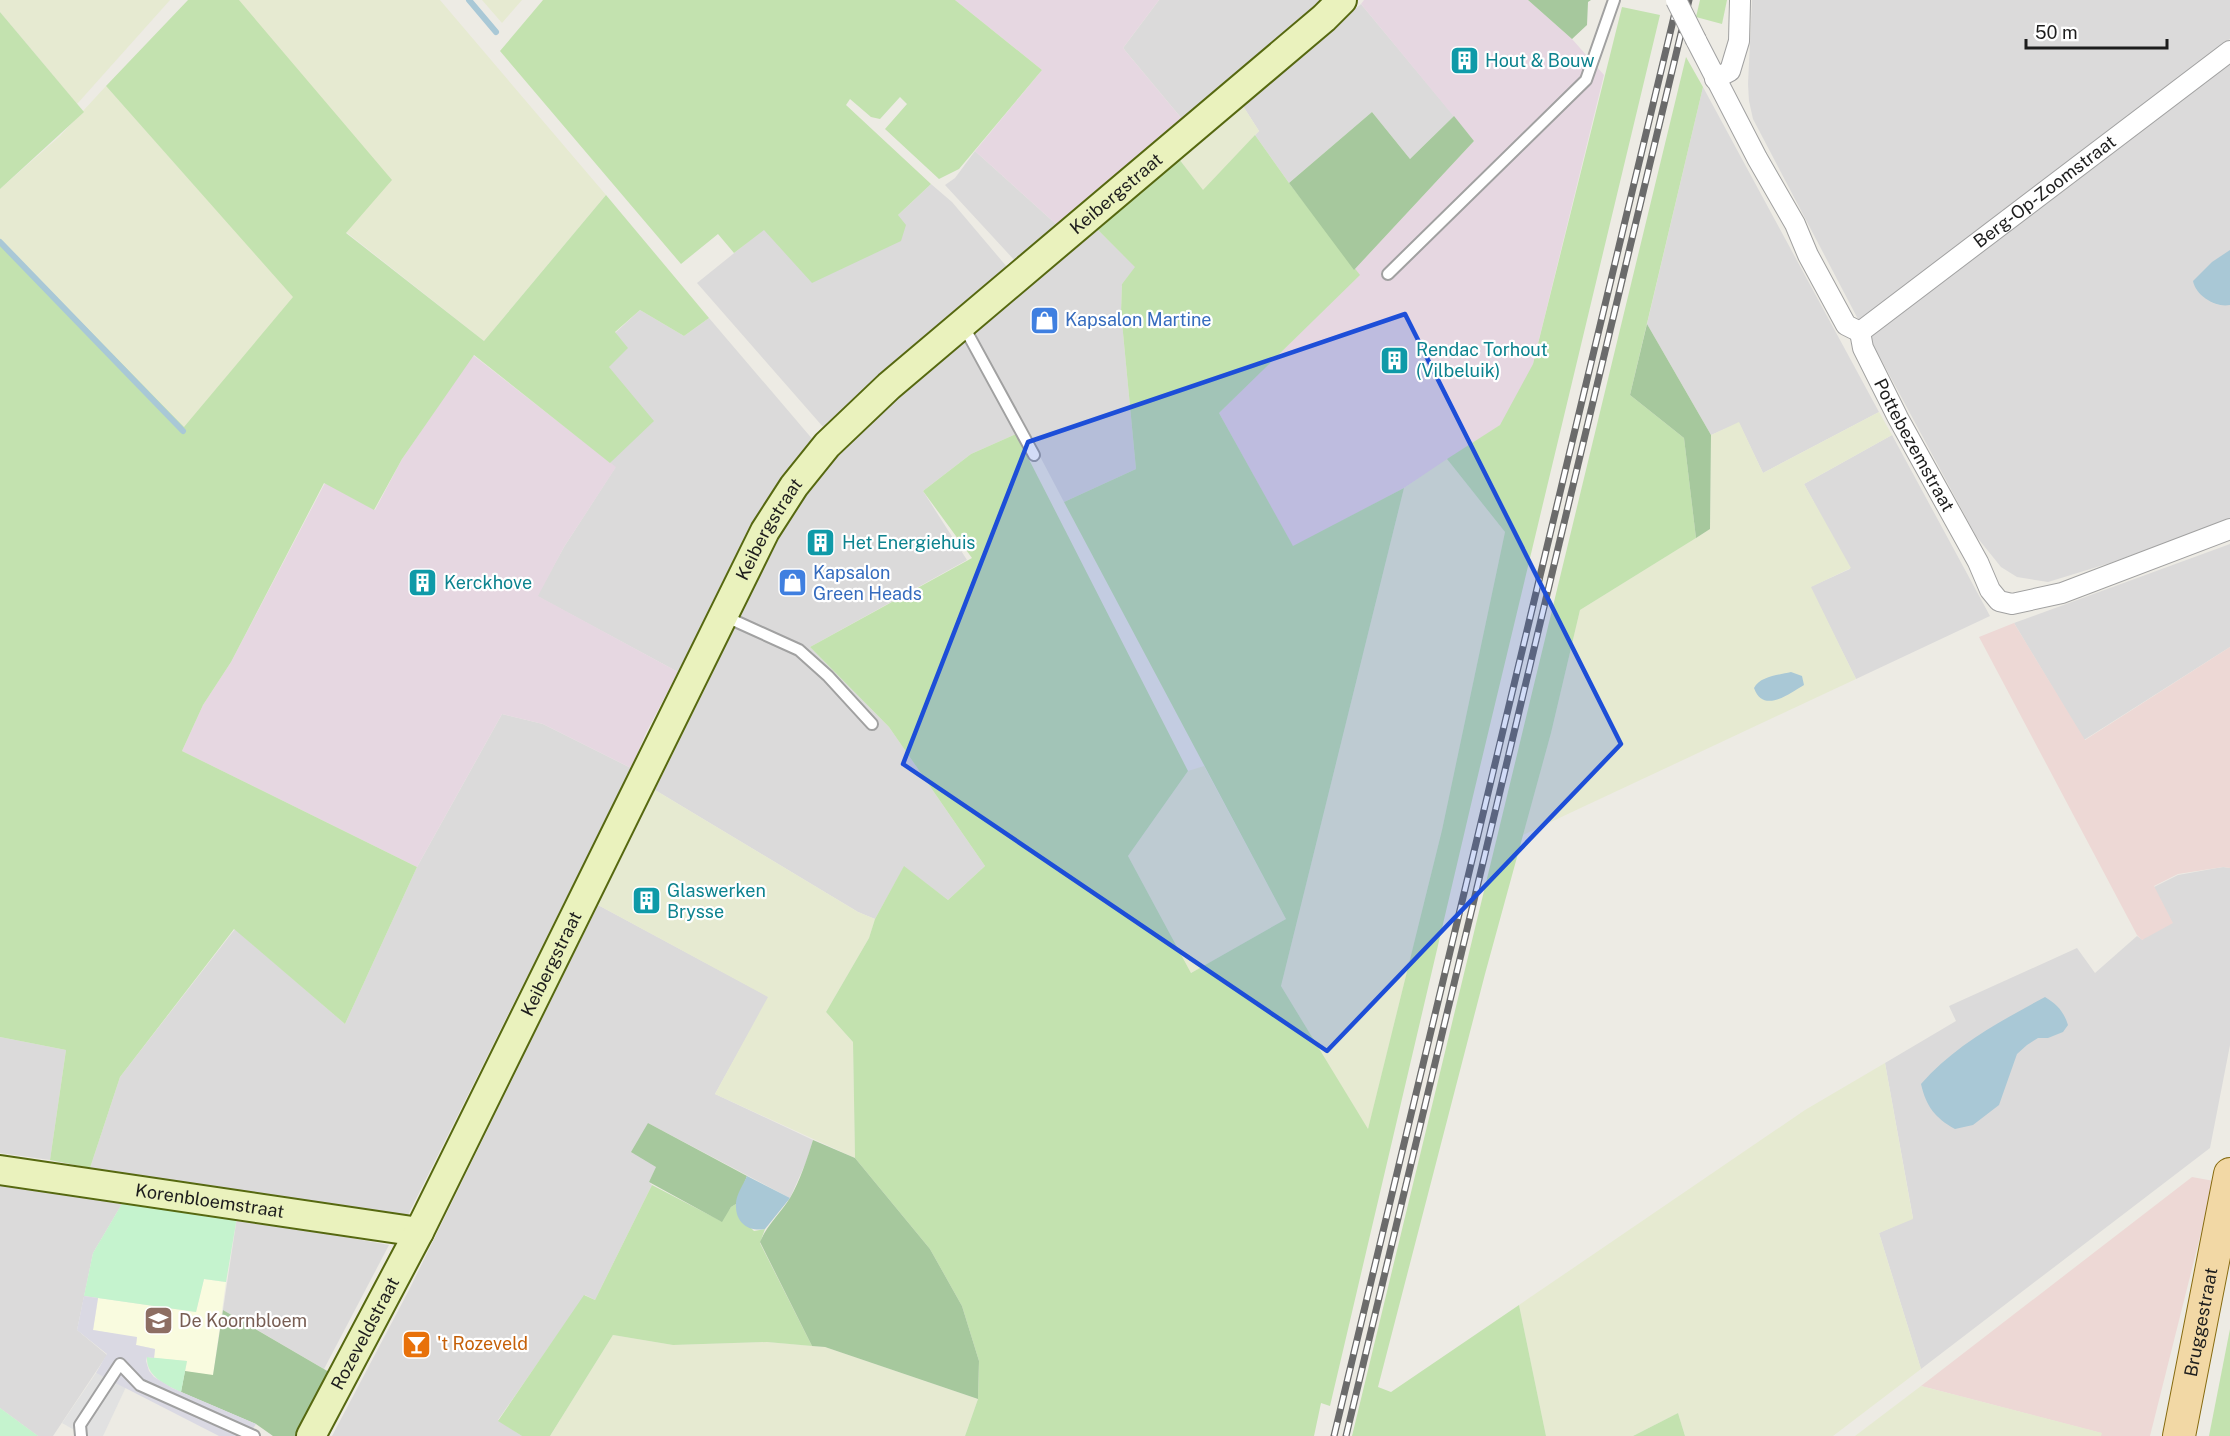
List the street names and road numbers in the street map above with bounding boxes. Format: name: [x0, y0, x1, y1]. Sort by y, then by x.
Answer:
street label: Berg-Op-Zoomstraat: [1969, 131, 2120, 252]
street label: Keibergstraat: [1066, 148, 1166, 238]
street label: Pottebezemstraat: [1870, 375, 1959, 515]
street label: Keibergstraat: [731, 474, 806, 584]
street label: Keibergstraat: [516, 908, 586, 1019]
street label: Korenbloemstraat: [134, 1179, 286, 1222]
street label: Bruggestraat: [2180, 1266, 2222, 1378]
street label: Rozeveldstraat: [326, 1273, 403, 1393]

